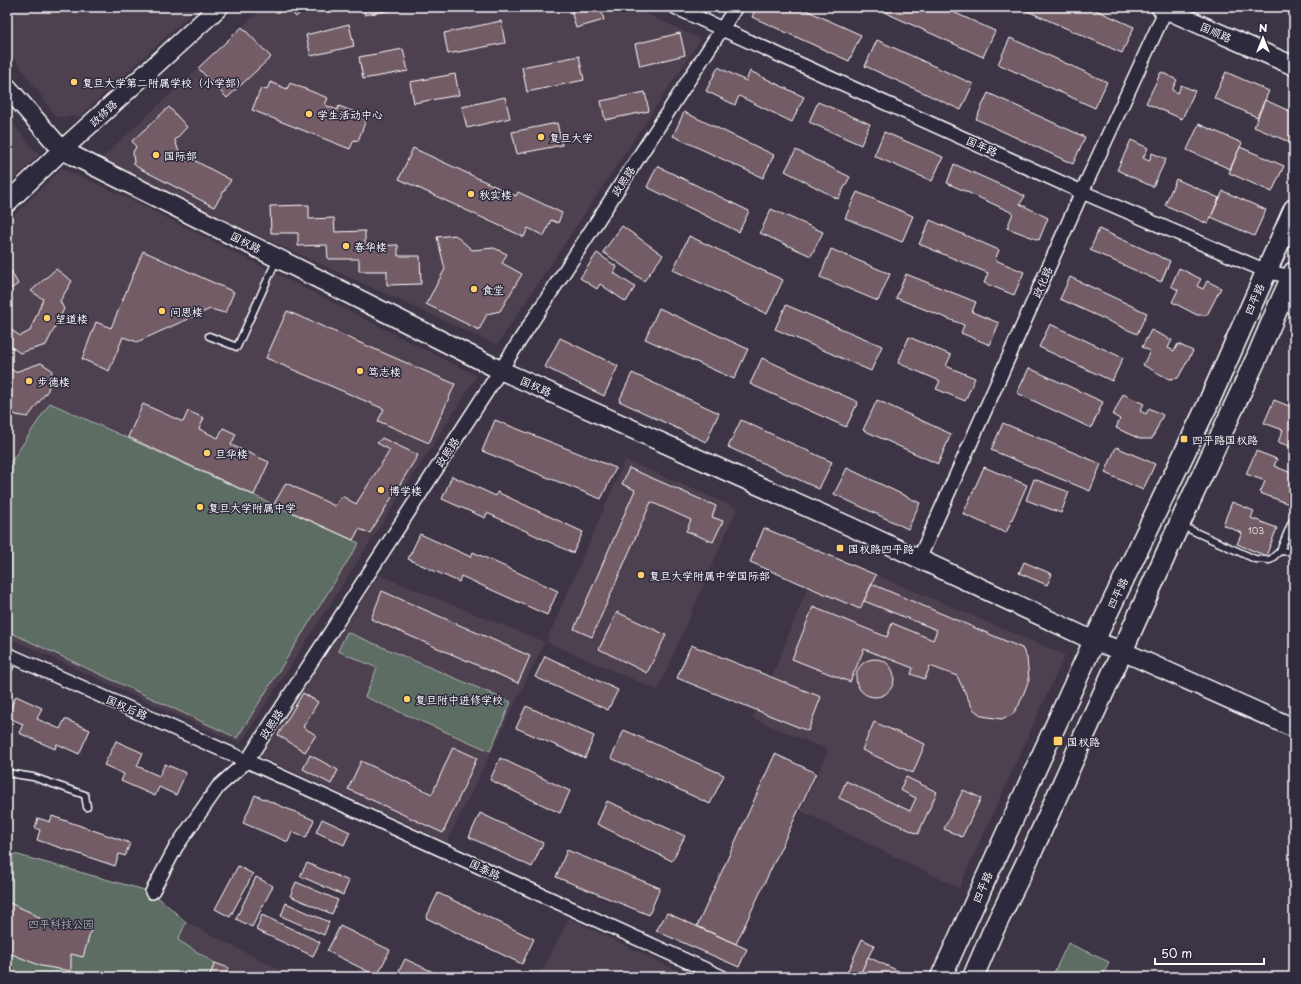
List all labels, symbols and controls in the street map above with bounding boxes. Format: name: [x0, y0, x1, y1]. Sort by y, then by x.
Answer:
street label: 国顺路: [1197, 18, 1235, 46]
north arrow: [1243, 18, 1283, 58]
text: N: [1259, 19, 1268, 36]
place label: 复旦大学第二附属学校（小学部）: [82, 74, 247, 91]
marker: 复旦大学第二附属学校（小学部）: [69, 77, 79, 87]
street label: 政修路: [85, 96, 121, 130]
place label: 学生活动中心: [317, 106, 383, 123]
marker: 学生活动中心: [304, 109, 314, 119]
place label: 复旦大学: [549, 129, 593, 146]
marker: 复旦大学: [536, 132, 546, 142]
street label: 国年路: [963, 132, 1001, 160]
place label: 国际部: [164, 147, 197, 164]
marker: 国际部: [151, 150, 161, 160]
street label: 政熙路: [607, 163, 639, 199]
place label: 秋实楼: [479, 186, 512, 203]
marker: 秋实楼: [466, 189, 476, 199]
street label: 国权路: [227, 227, 265, 257]
place label: 春华楼: [354, 238, 387, 255]
marker: 春华楼: [341, 241, 351, 251]
street label: 政化路: [1028, 263, 1056, 301]
street label: 四平路: [1240, 280, 1268, 318]
place label: 食堂: [482, 281, 504, 298]
marker: 食堂: [469, 284, 479, 294]
place label: 问思楼: [170, 303, 203, 320]
marker: 问思楼: [157, 306, 167, 316]
place label: 望道楼: [55, 310, 88, 327]
marker: 望道楼: [42, 313, 52, 323]
place label: 笃志楼: [368, 363, 401, 380]
marker: 笃志楼: [355, 366, 365, 376]
street label: 国权路: [517, 372, 555, 400]
place label: 步德楼: [37, 373, 70, 390]
marker: 步德楼: [24, 376, 34, 386]
place label: 四平路国权路: [1192, 431, 1258, 448]
street label: 政熙路: [431, 434, 463, 470]
marker: 四平路国权路: [1179, 434, 1189, 444]
place label: 旦华楼: [215, 445, 248, 462]
marker: 旦华楼: [202, 448, 212, 458]
place label: 博学楼: [389, 482, 422, 499]
marker: 博学楼: [376, 485, 386, 495]
place label: 复旦大学附属中学: [208, 499, 296, 516]
marker: 复旦大学附属中学: [195, 502, 205, 512]
house number: 103: [1248, 523, 1264, 537]
place label: 国权路四平路: [848, 540, 914, 557]
marker: 国权路四平路: [835, 543, 845, 553]
place label: 复旦大学附属中学国际部: [649, 567, 770, 584]
marker: 复旦大学附属中学国际部: [636, 570, 646, 580]
street label: 四平路: [1102, 574, 1132, 612]
street label: 国权后路: [103, 690, 151, 724]
place label: 复旦附中进修学校: [415, 691, 503, 708]
marker: 复旦附中进修学校: [402, 694, 412, 704]
street label: 政熙路: [255, 706, 287, 742]
place label: 国权路: [1067, 733, 1100, 750]
marker: 国权路: [1052, 735, 1064, 747]
street label: 国泰路: [466, 854, 504, 884]
street label: 四平路: [968, 868, 996, 906]
park label: 四平科技公园: [28, 915, 94, 932]
scale bar: [1155, 940, 1264, 966]
text: 50 m: [1161, 944, 1192, 962]

